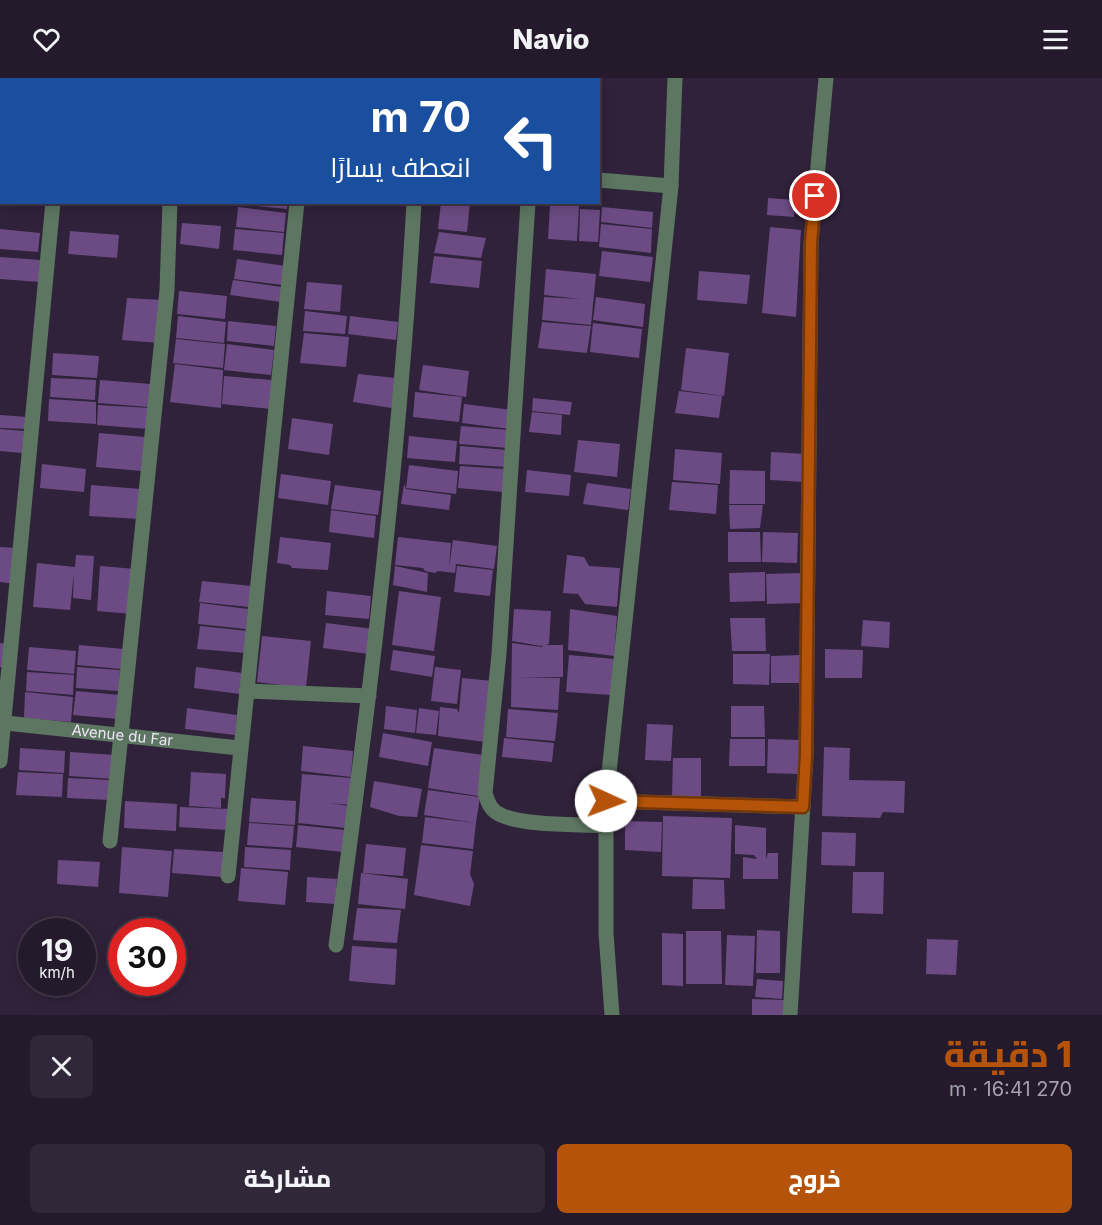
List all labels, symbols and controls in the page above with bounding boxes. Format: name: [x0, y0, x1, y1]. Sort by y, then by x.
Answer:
icon: heart: [30, 23, 63, 56]
text: Navio: [512, 23, 590, 56]
icon: menu: [1039, 23, 1072, 56]
text: 70 m: [371, 91, 471, 142]
icon: left: [492, 102, 570, 180]
text: انعطف يسارًا: [330, 151, 471, 184]
pin: [789, 170, 840, 221]
icon: arrive: [798, 179, 831, 212]
street label: Avenue du Far: [71, 720, 174, 750]
position arrow: [574, 769, 638, 833]
speed limit sign: 30: [108, 918, 186, 996]
text: 19: [41, 932, 73, 968]
text: km/h: [39, 963, 75, 982]
text: 1 دقيقة: [944, 1032, 1072, 1076]
button: close: [30, 1035, 93, 1098]
text: 270 m · 16:41: [949, 1077, 1072, 1101]
button: مشاركة: [30, 1144, 545, 1213]
button: خروج: [557, 1144, 1072, 1213]

